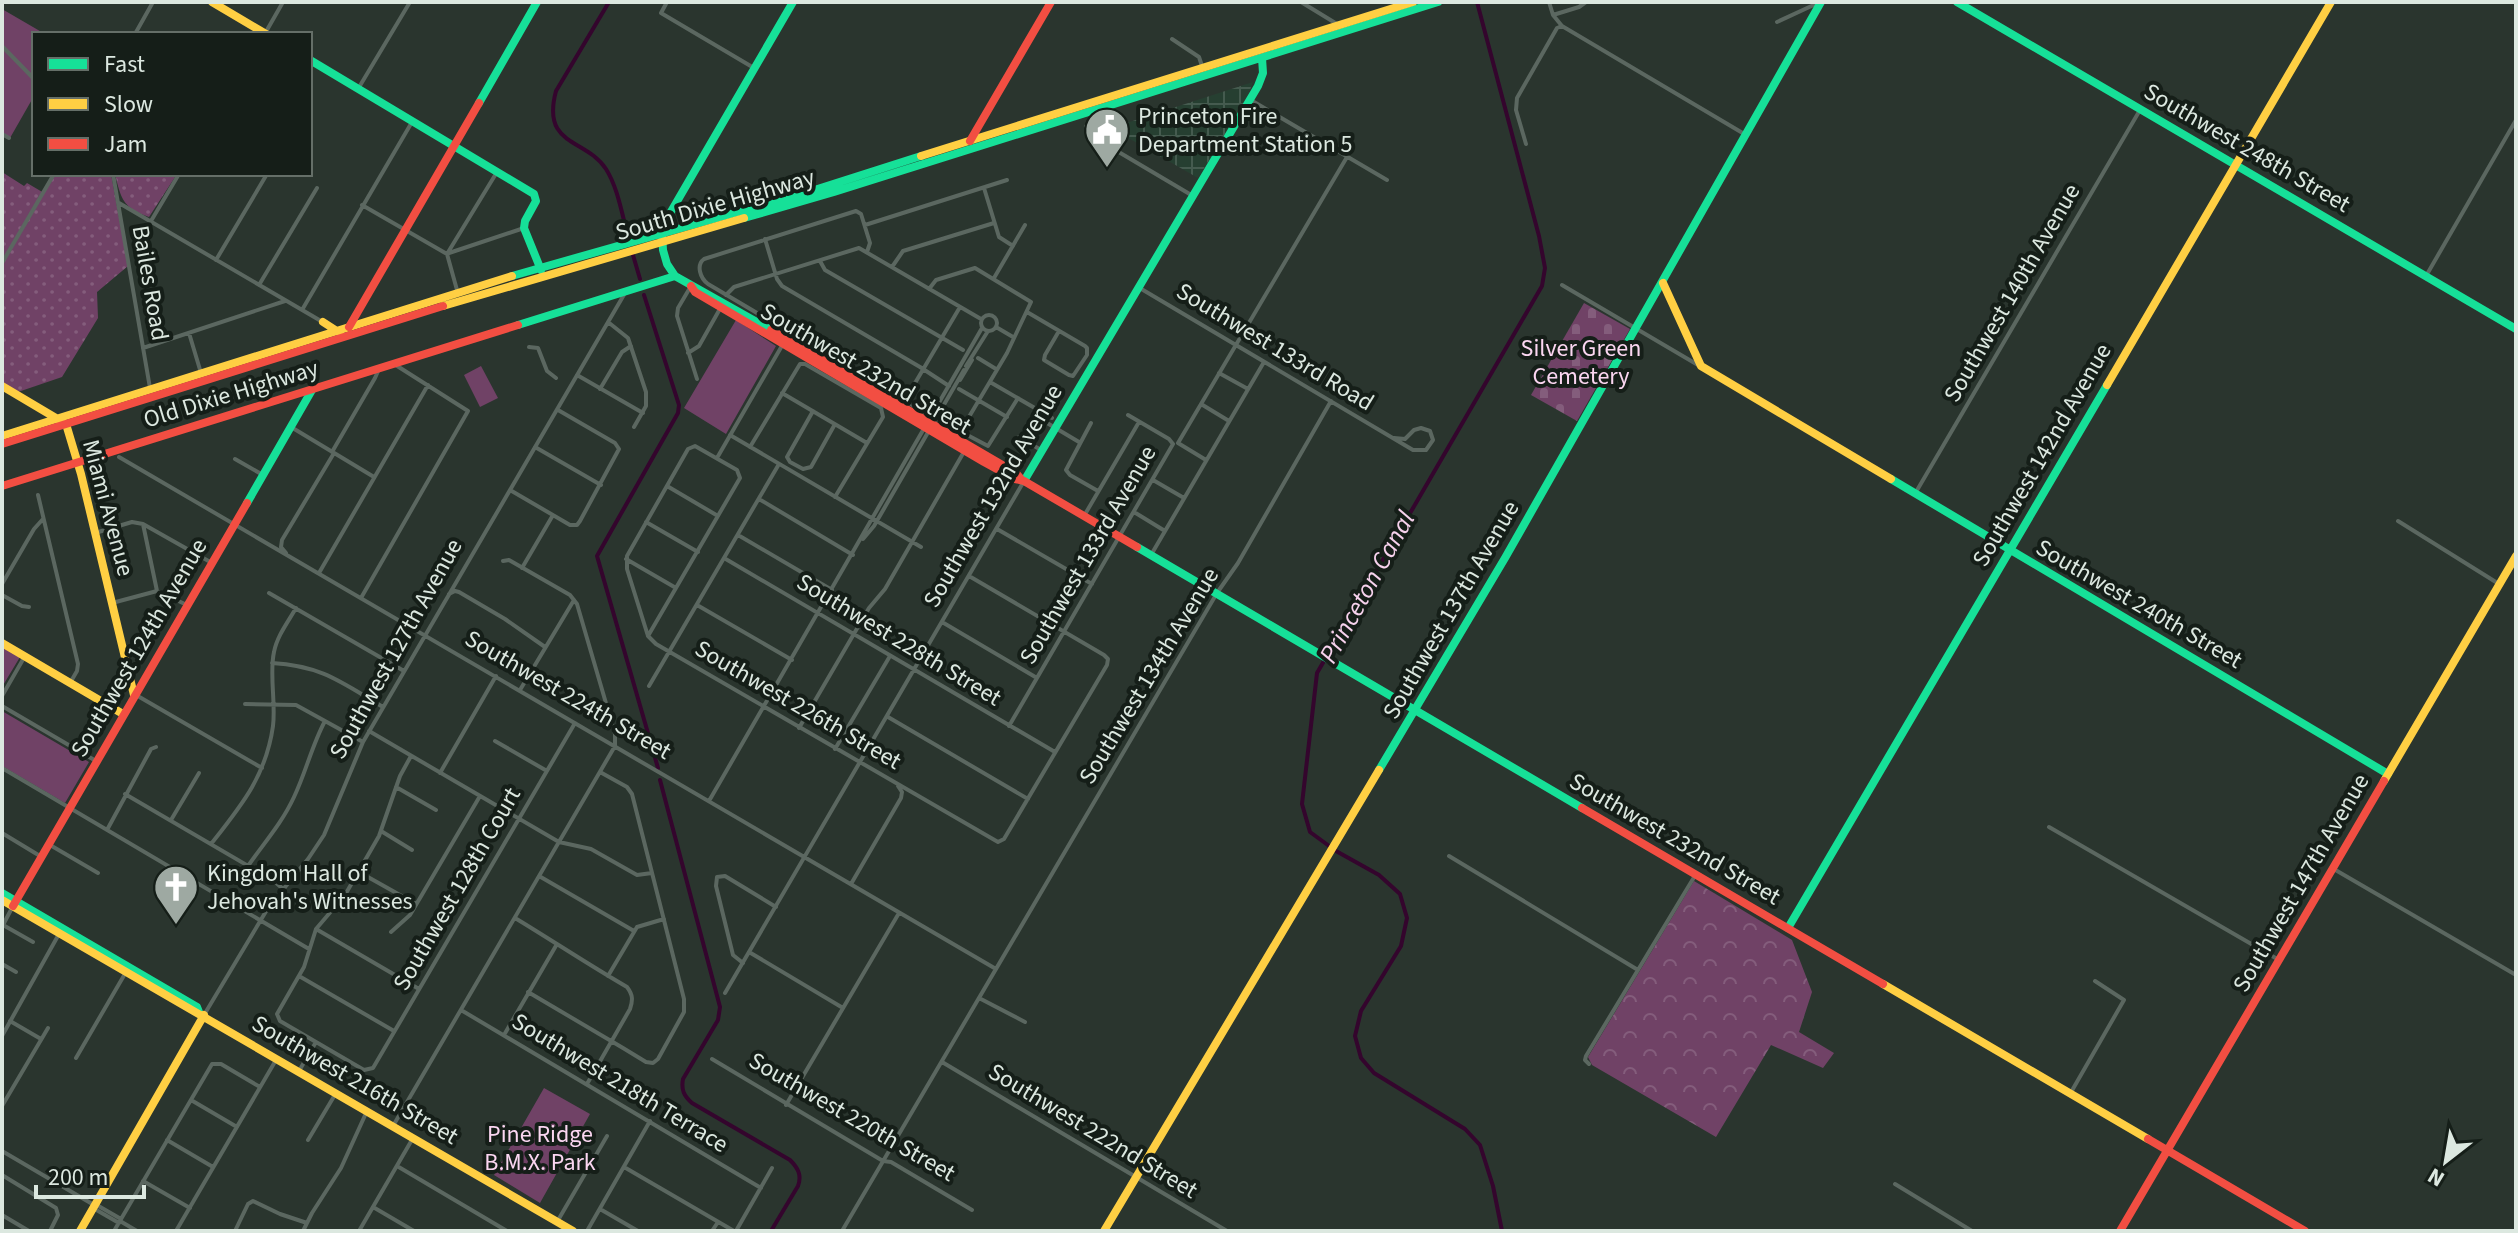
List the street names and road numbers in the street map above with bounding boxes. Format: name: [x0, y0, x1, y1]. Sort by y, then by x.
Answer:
street label: Southwest 248th Street: [2137, 74, 2357, 222]
street label: South Dixie Highway: [611, 160, 819, 250]
street label: Southwest 140th Avenue: [1935, 177, 2089, 409]
street label: Bailes Road: [123, 223, 177, 343]
street label: Southwest 133rd Road: [1170, 274, 1380, 420]
street label: Southwest 232nd Street: [754, 294, 978, 444]
street label: Southwest 142nd Avenue: [1964, 337, 2120, 573]
street label: Old Dixie Highway: [139, 351, 323, 437]
street label: Southwest 132nd Avenue: [915, 378, 1071, 614]
street label: Miami Avenue: [73, 436, 143, 580]
street label: Southwest 133rd Avenue: [1011, 439, 1165, 671]
street label: Southwest 137th Avenue: [1374, 494, 1528, 726]
street label: Southwest 240th Street: [2029, 530, 2249, 678]
street label: Southwest 124th Avenue: [62, 532, 216, 764]
street label: Southwest 127th Avenue: [321, 532, 471, 766]
street label: Southwest 134th Avenue: [1070, 561, 1228, 791]
street label: Southwest 228th Street: [790, 565, 1008, 715]
street label: Southwest 224th Street: [458, 621, 678, 769]
street label: Southwest 226th Street: [688, 631, 908, 779]
street label: Southwest 232nd Street: [1563, 764, 1787, 914]
street label: Southwest 147th Avenue: [2224, 767, 2378, 999]
street label: Southwest 128th Court: [384, 781, 530, 997]
street label: Southwest 218th Terrace: [505, 1004, 735, 1162]
street label: Southwest 216th Street: [245, 1006, 465, 1154]
street label: Southwest 220th Street: [742, 1043, 962, 1191]
street label: Southwest 222nd Street: [982, 1055, 1204, 1207]

